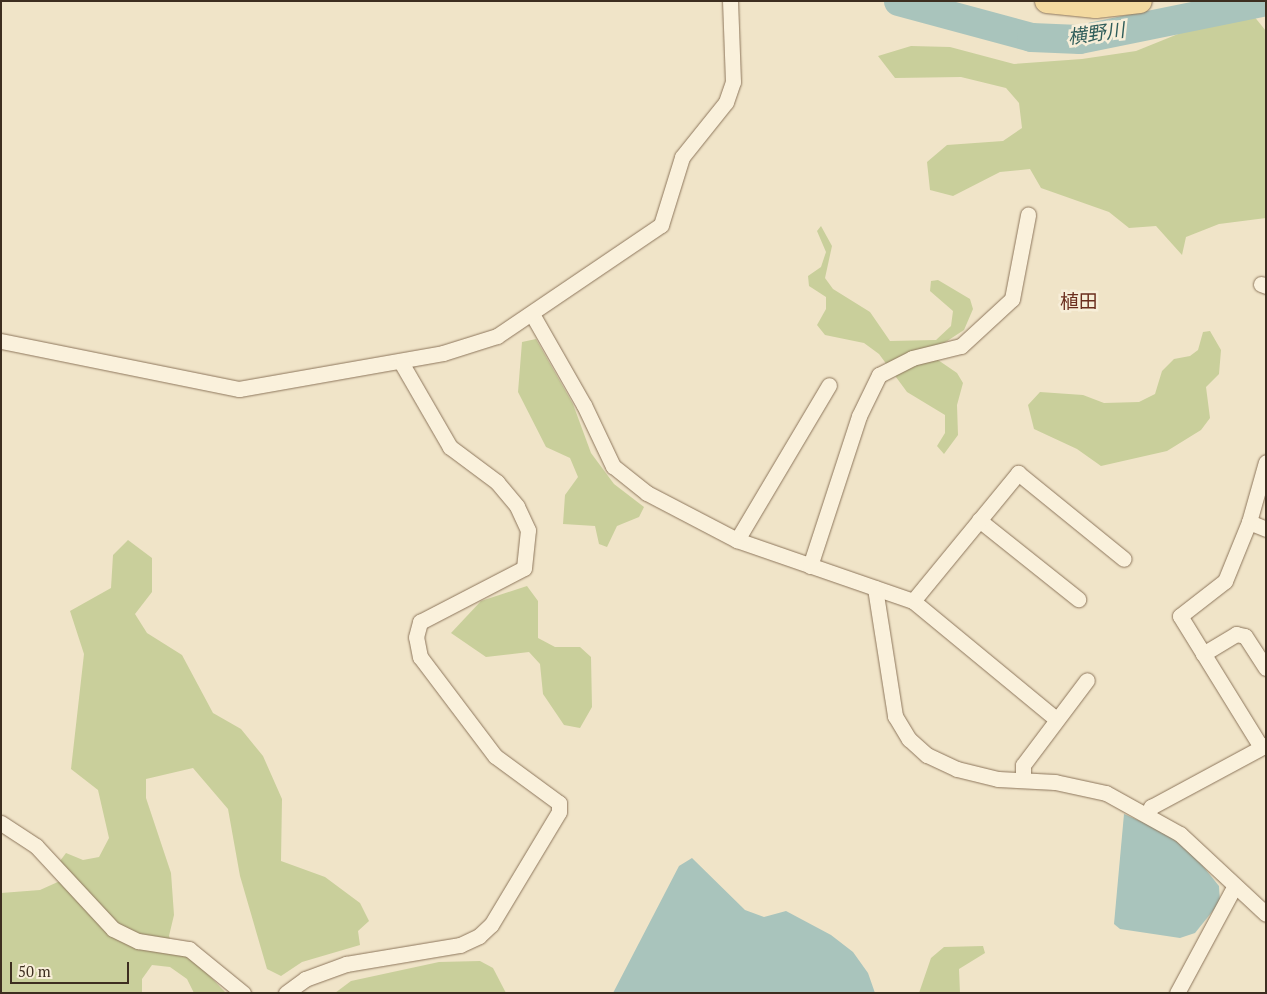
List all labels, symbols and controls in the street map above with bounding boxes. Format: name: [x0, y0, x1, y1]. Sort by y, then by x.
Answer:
water label: 横野川: [1066, 18, 1126, 48]
district label: 植田: [1060, 290, 1098, 312]
scale bar: [12, 952, 131, 984]
text: 50 m: [18, 961, 51, 981]

